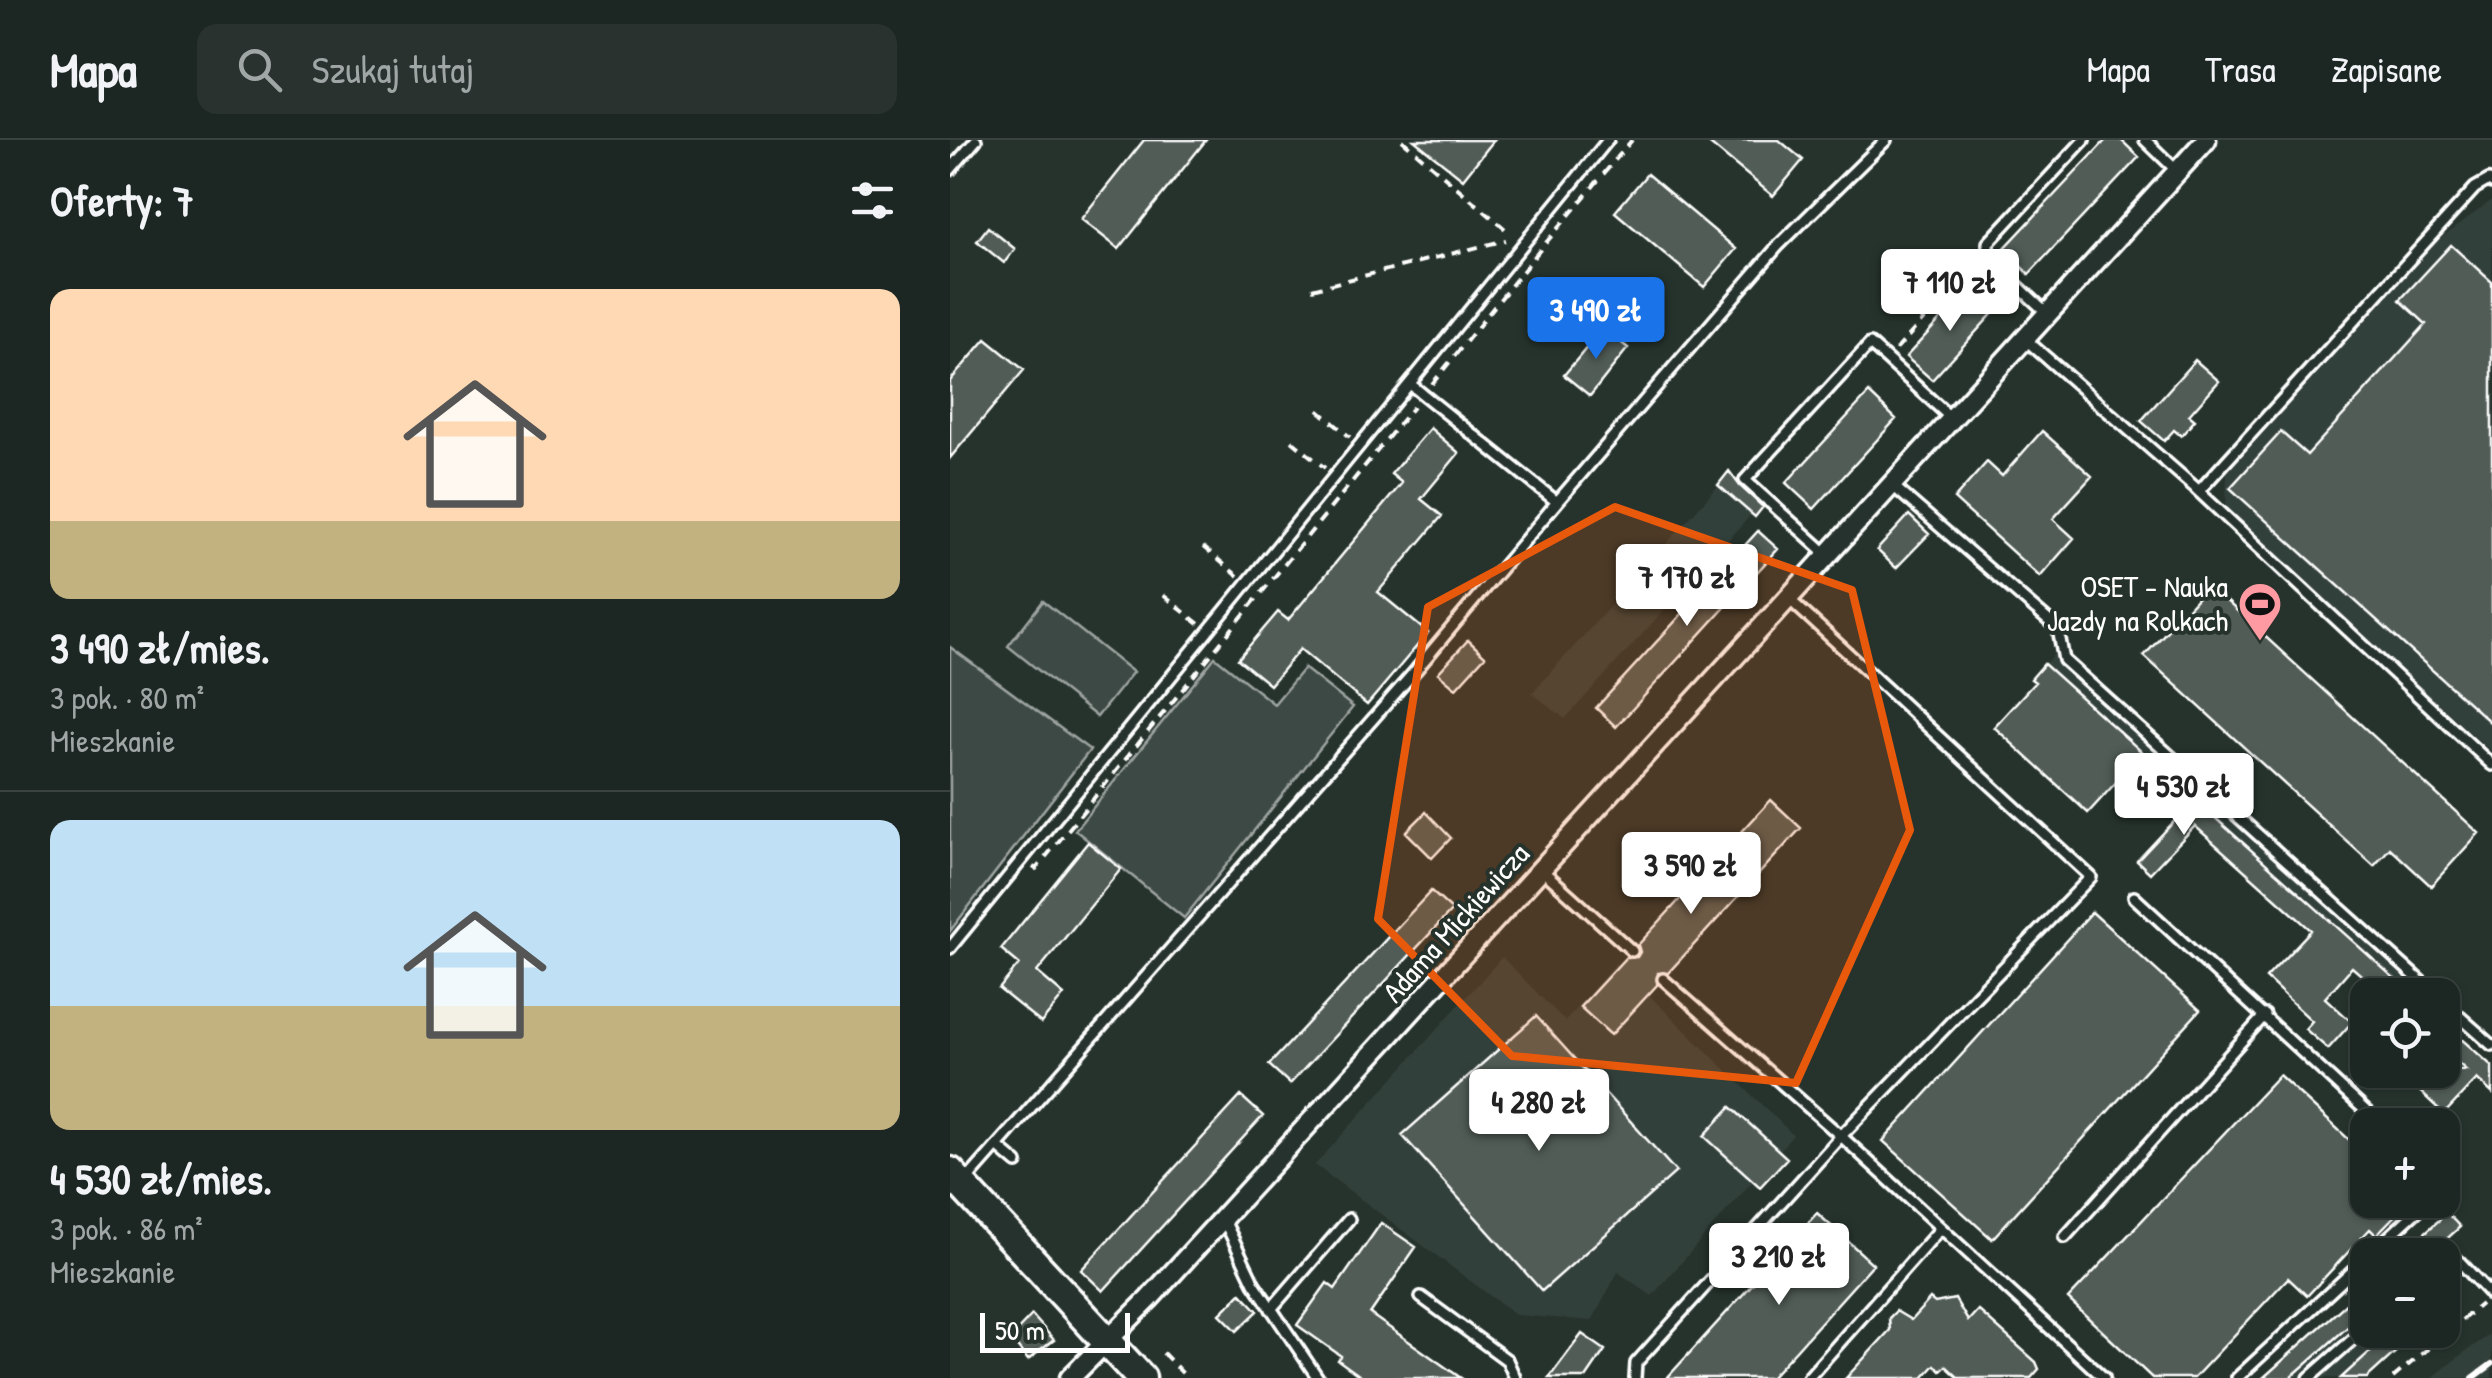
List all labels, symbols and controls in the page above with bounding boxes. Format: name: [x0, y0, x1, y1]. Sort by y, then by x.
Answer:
search box: [197, 24, 897, 114]
text: Mapa: [50, 37, 137, 102]
icon: search: [232, 42, 287, 97]
text: Szukaj tutaj: [312, 43, 474, 95]
text: Mapa: [2087, 46, 2150, 93]
text: Trasa: [2205, 46, 2276, 93]
text: Zapisane: [2331, 46, 2442, 93]
text: Oferty: 7: [50, 172, 194, 229]
icon: filters: [845, 173, 900, 228]
pin: 7 110 zł: [1847, 249, 2053, 334]
text: 7 110 zł: [1903, 260, 1997, 303]
pin: 3 490 zł: [1493, 277, 1699, 362]
text: 3 490 zł: [1550, 288, 1643, 331]
icon: home: [385, 354, 565, 534]
pin: 7 170 zł: [1584, 544, 1790, 629]
text: 7 170 zł: [1638, 555, 1736, 598]
place label: OSET - Nauka Jazdy na Rolkach: [2047, 566, 2228, 640]
sports icon: OSET - Nauka Jazdy na Rolkach: [2237, 581, 2283, 642]
text: 3 490 zł/mies.: [50, 619, 270, 676]
text: 3 pok. · 80 m²: [50, 676, 204, 719]
text: Mieszkanie: [50, 719, 175, 762]
pin: 4 530 zł: [2081, 753, 2287, 838]
text: 4 530 zł: [2137, 764, 2231, 807]
pin: 3 590 zł: [1588, 832, 1794, 917]
street label: Adama Mickiewicza: [1373, 834, 1538, 1011]
text: 3 590 zł: [1644, 843, 1738, 886]
icon: home: [385, 885, 565, 1065]
map controls: [2350, 978, 2460, 1348]
button: locate: [2350, 978, 2460, 1088]
pin: 4 280 zł: [1436, 1069, 1642, 1154]
text: 4 280 zł: [1491, 1080, 1587, 1123]
button: +: [2350, 1108, 2460, 1218]
text: 4 530 zł/mies.: [50, 1150, 272, 1207]
text: 3 pok. · 86 m²: [50, 1207, 203, 1250]
pin: 3 210 zł: [1676, 1223, 1882, 1308]
text: 3 210 zł: [1731, 1234, 1827, 1277]
button: −: [2350, 1238, 2460, 1348]
text: Mieszkanie: [50, 1250, 175, 1293]
scale bar: [980, 1308, 1130, 1352]
text: 50 m: [995, 1311, 1045, 1349]

